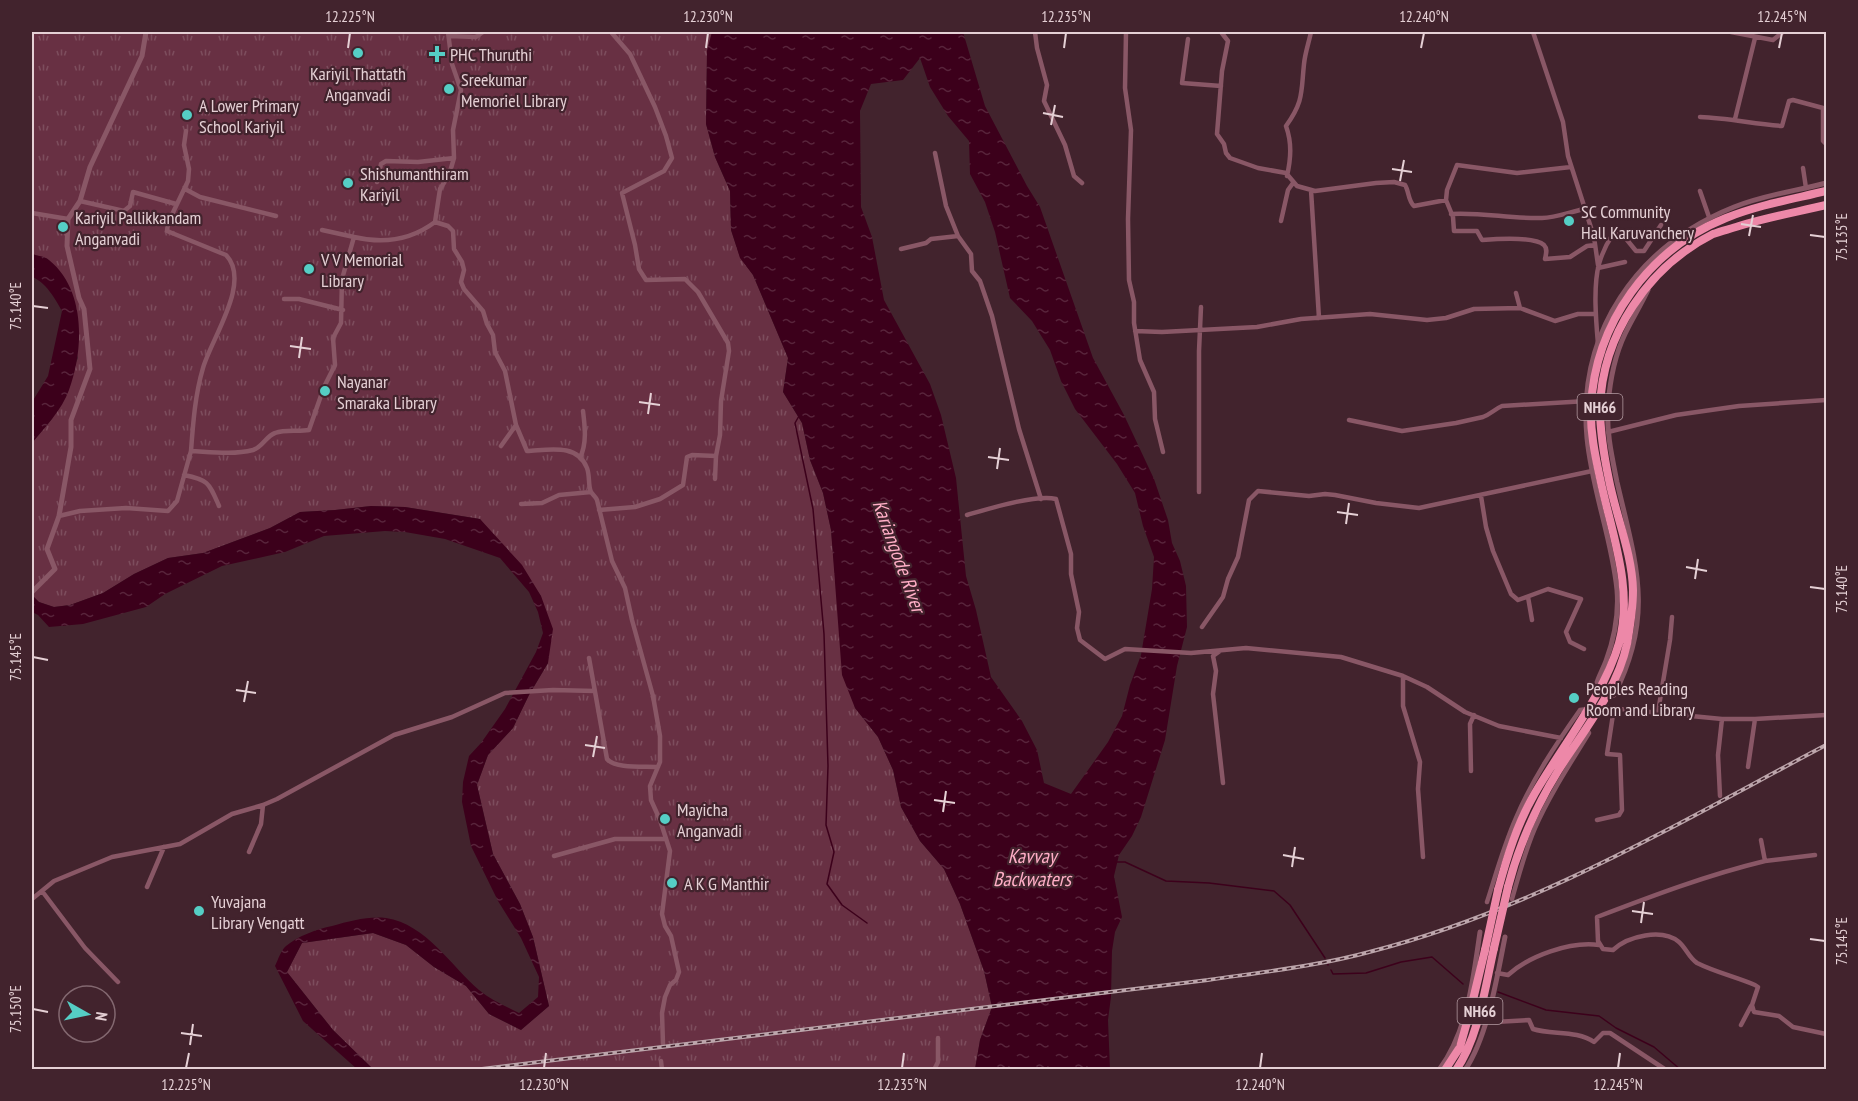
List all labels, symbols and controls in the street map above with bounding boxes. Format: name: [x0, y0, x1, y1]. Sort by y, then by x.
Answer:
text: 12.225°N: [325, 7, 375, 26]
text: 12.230°N: [683, 7, 733, 26]
text: 12.235°N: [1041, 7, 1091, 26]
text: 12.240°N: [1399, 7, 1449, 26]
text: 12.245°N: [1757, 7, 1807, 26]
place label: PHC Thuruthi: [450, 43, 532, 66]
marker: PHC Thuruthi: [428, 45, 446, 63]
marker: Kariyil Thattath Anganvadi: [351, 46, 365, 60]
place label: Kariyil Thattath Anganvadi: [310, 62, 406, 106]
place label: Sreekumar Memoriel Library: [461, 68, 567, 112]
marker: Sreekumar Memoriel Library: [442, 82, 456, 96]
place label: A Lower Primary School Kariyil: [199, 94, 299, 138]
marker: A Lower Primary School Kariyil: [180, 108, 194, 122]
place label: Shishumanthiram Kariyil: [360, 162, 469, 206]
marker: Shishumanthiram Kariyil: [341, 176, 355, 190]
place label: SC Community Hall Karuvanchery: [1581, 200, 1694, 244]
place label: Kariyil Pallikkandam Anganvadi: [75, 206, 201, 250]
text: 75.135°E: [1832, 213, 1851, 261]
marker: SC Community Hall Karuvanchery: [1562, 214, 1576, 228]
marker: Kariyil Pallikkandam Anganvadi: [56, 220, 70, 234]
place label: V V Memorial Library: [320, 248, 403, 292]
marker: V V Memorial Library: [302, 262, 316, 276]
text: 75.140°E: [6, 282, 25, 330]
place label: Nayanar Smaraka Library: [337, 370, 437, 414]
marker: Nayanar Smaraka Library: [318, 384, 332, 398]
road number: NH66: [1578, 394, 1622, 420]
water label: Kariangode River: [867, 496, 932, 618]
text: 75.140°E: [1832, 565, 1851, 613]
text: 75.145°E: [6, 633, 25, 681]
place label: Peoples Reading Room and Library: [1586, 677, 1695, 721]
marker: Peoples Reading Room and Library: [1567, 691, 1581, 705]
place label: Mayicha Anganvadi: [677, 798, 742, 842]
marker: Mayicha Anganvadi: [658, 812, 672, 826]
water label: Kavvay Backwaters: [993, 843, 1073, 892]
place label: A K G Manthir: [684, 872, 769, 895]
marker: A K G Manthir: [665, 876, 679, 890]
place label: Yuvajana Library Vengatt: [211, 890, 305, 934]
marker: Yuvajana Library Vengatt: [192, 904, 206, 918]
text: 75.145°E: [1832, 917, 1851, 965]
north arrow: [57, 984, 117, 1044]
text: 75.150°E: [6, 985, 25, 1033]
road number: NH66: [1458, 998, 1502, 1024]
text: N: [91, 1011, 112, 1022]
text: 12.225°N: [161, 1075, 211, 1094]
text: 12.230°N: [519, 1075, 569, 1094]
text: 12.235°N: [877, 1075, 927, 1094]
text: 12.240°N: [1235, 1075, 1285, 1094]
text: 12.245°N: [1593, 1075, 1643, 1094]

